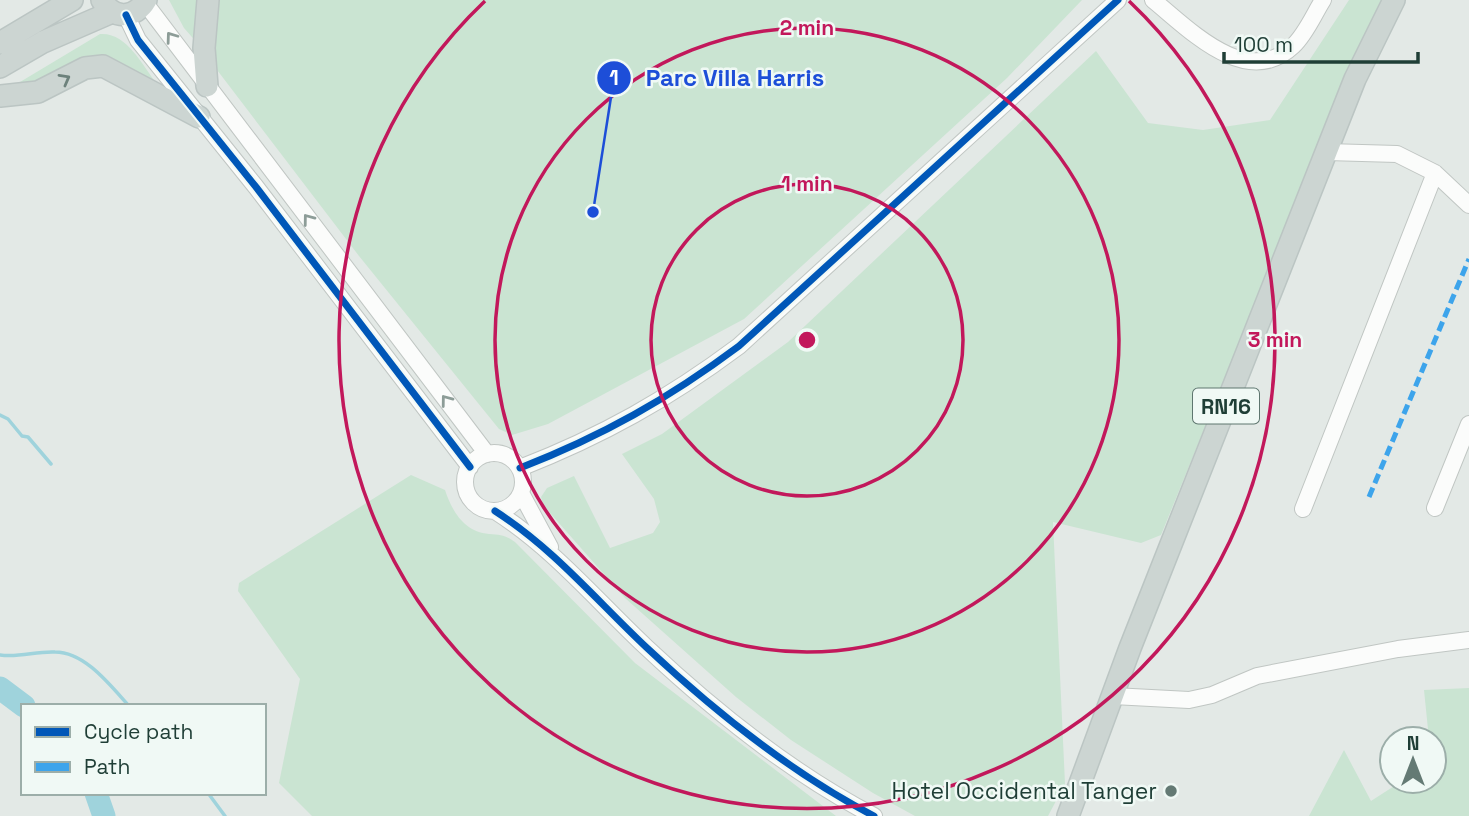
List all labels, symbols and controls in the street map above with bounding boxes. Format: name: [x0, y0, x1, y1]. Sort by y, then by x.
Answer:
text: 2 min: [780, 14, 834, 41]
scale bar: [1224, 21, 1418, 65]
text: 100 m: [1234, 31, 1293, 58]
one-way arrow: [167, 32, 179, 45]
callout: Parc Villa Harris: [597, 55, 838, 100]
text: Parc Villa Harris: [646, 62, 824, 93]
text: 1: [609, 64, 619, 91]
one-way arrow: [58, 74, 70, 87]
text: 1 min: [781, 170, 833, 197]
one-way arrow: [303, 215, 316, 227]
text: 3 min: [1248, 326, 1302, 353]
centre of rings: [795, 328, 819, 352]
road number: RN16: [1193, 388, 1259, 424]
one-way arrow: [441, 395, 454, 408]
legend: [21, 704, 266, 795]
text: Cycle path: [84, 718, 193, 745]
north arrow: [1378, 725, 1448, 795]
text: N: [1407, 731, 1419, 756]
text: Path: [84, 753, 130, 780]
place label: Hotel Occidental Tanger: [892, 776, 1157, 806]
marker: Hotel Occidental Tanger: [1163, 783, 1179, 799]

